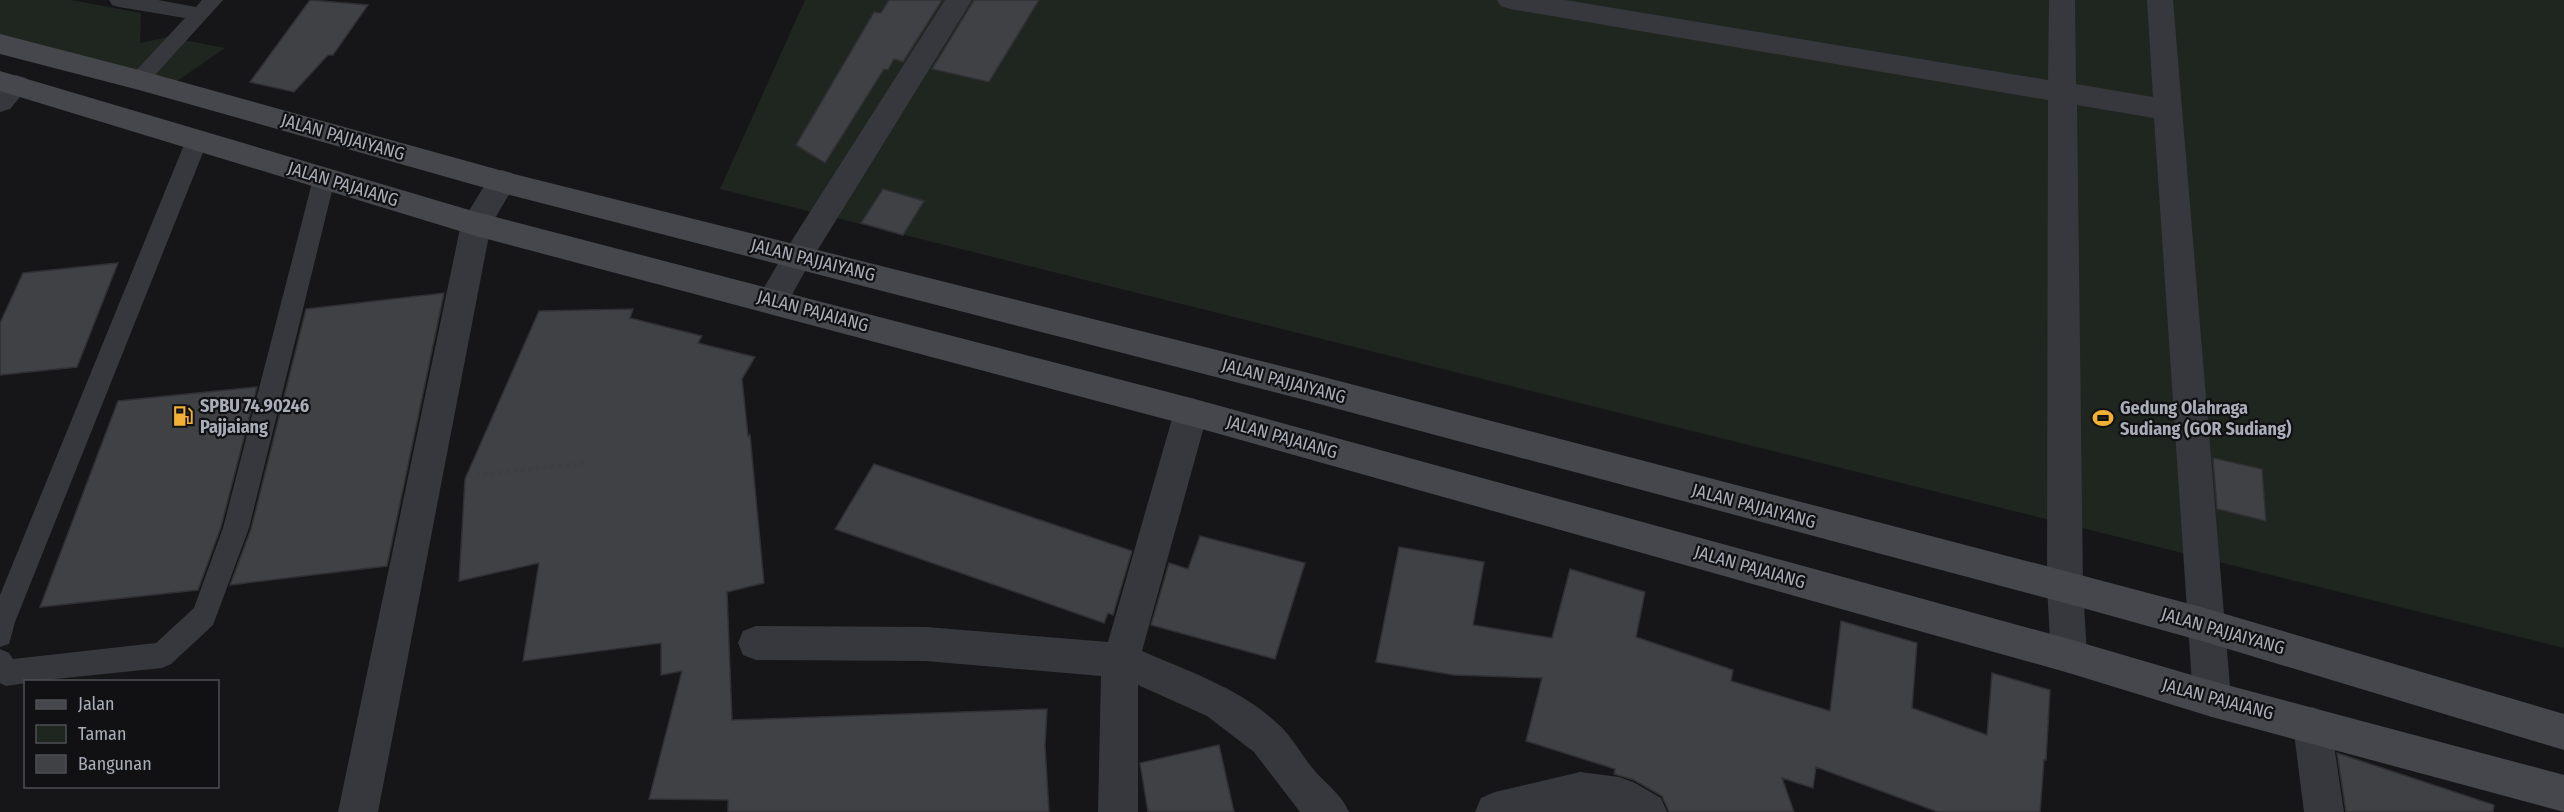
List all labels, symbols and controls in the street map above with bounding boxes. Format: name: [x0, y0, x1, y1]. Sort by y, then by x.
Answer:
street label: JALAN PAJJAIYANG: [279, 109, 407, 165]
street label: JALAN PAJAIANG: [285, 157, 401, 211]
street label: JALAN PAJJAIYANG: [748, 234, 878, 286]
street label: JALAN PAJAIANG: [755, 286, 871, 336]
street label: JALAN PAJJAIYANG: [1220, 354, 1348, 408]
place label: SPBU 74.90246 Pajjaiang: [200, 395, 309, 438]
place label: Gedung Olahraga Sudiang (GOR Sudiang): [2120, 397, 2292, 440]
fuel station icon: SPBU 74.90246 Pajjaiang: [171, 404, 195, 428]
sports icon: Gedung Olahraga Sudiang (GOR Sudiang): [2091, 406, 2115, 430]
street label: JALAN PAJAIANG: [1224, 411, 1340, 463]
street label: JALAN PAJJAIYANG: [1690, 479, 1818, 533]
street label: JALAN PAJAIANG: [1692, 541, 1808, 593]
street label: JALAN PAJJAIYANG: [2159, 603, 2287, 659]
street label: JALAN PAJAIANG: [2160, 674, 2276, 724]
legend: [24, 680, 219, 788]
text: Jalan: [78, 693, 115, 715]
text: Taman: [78, 723, 126, 745]
text: Bangunan: [78, 753, 152, 775]

